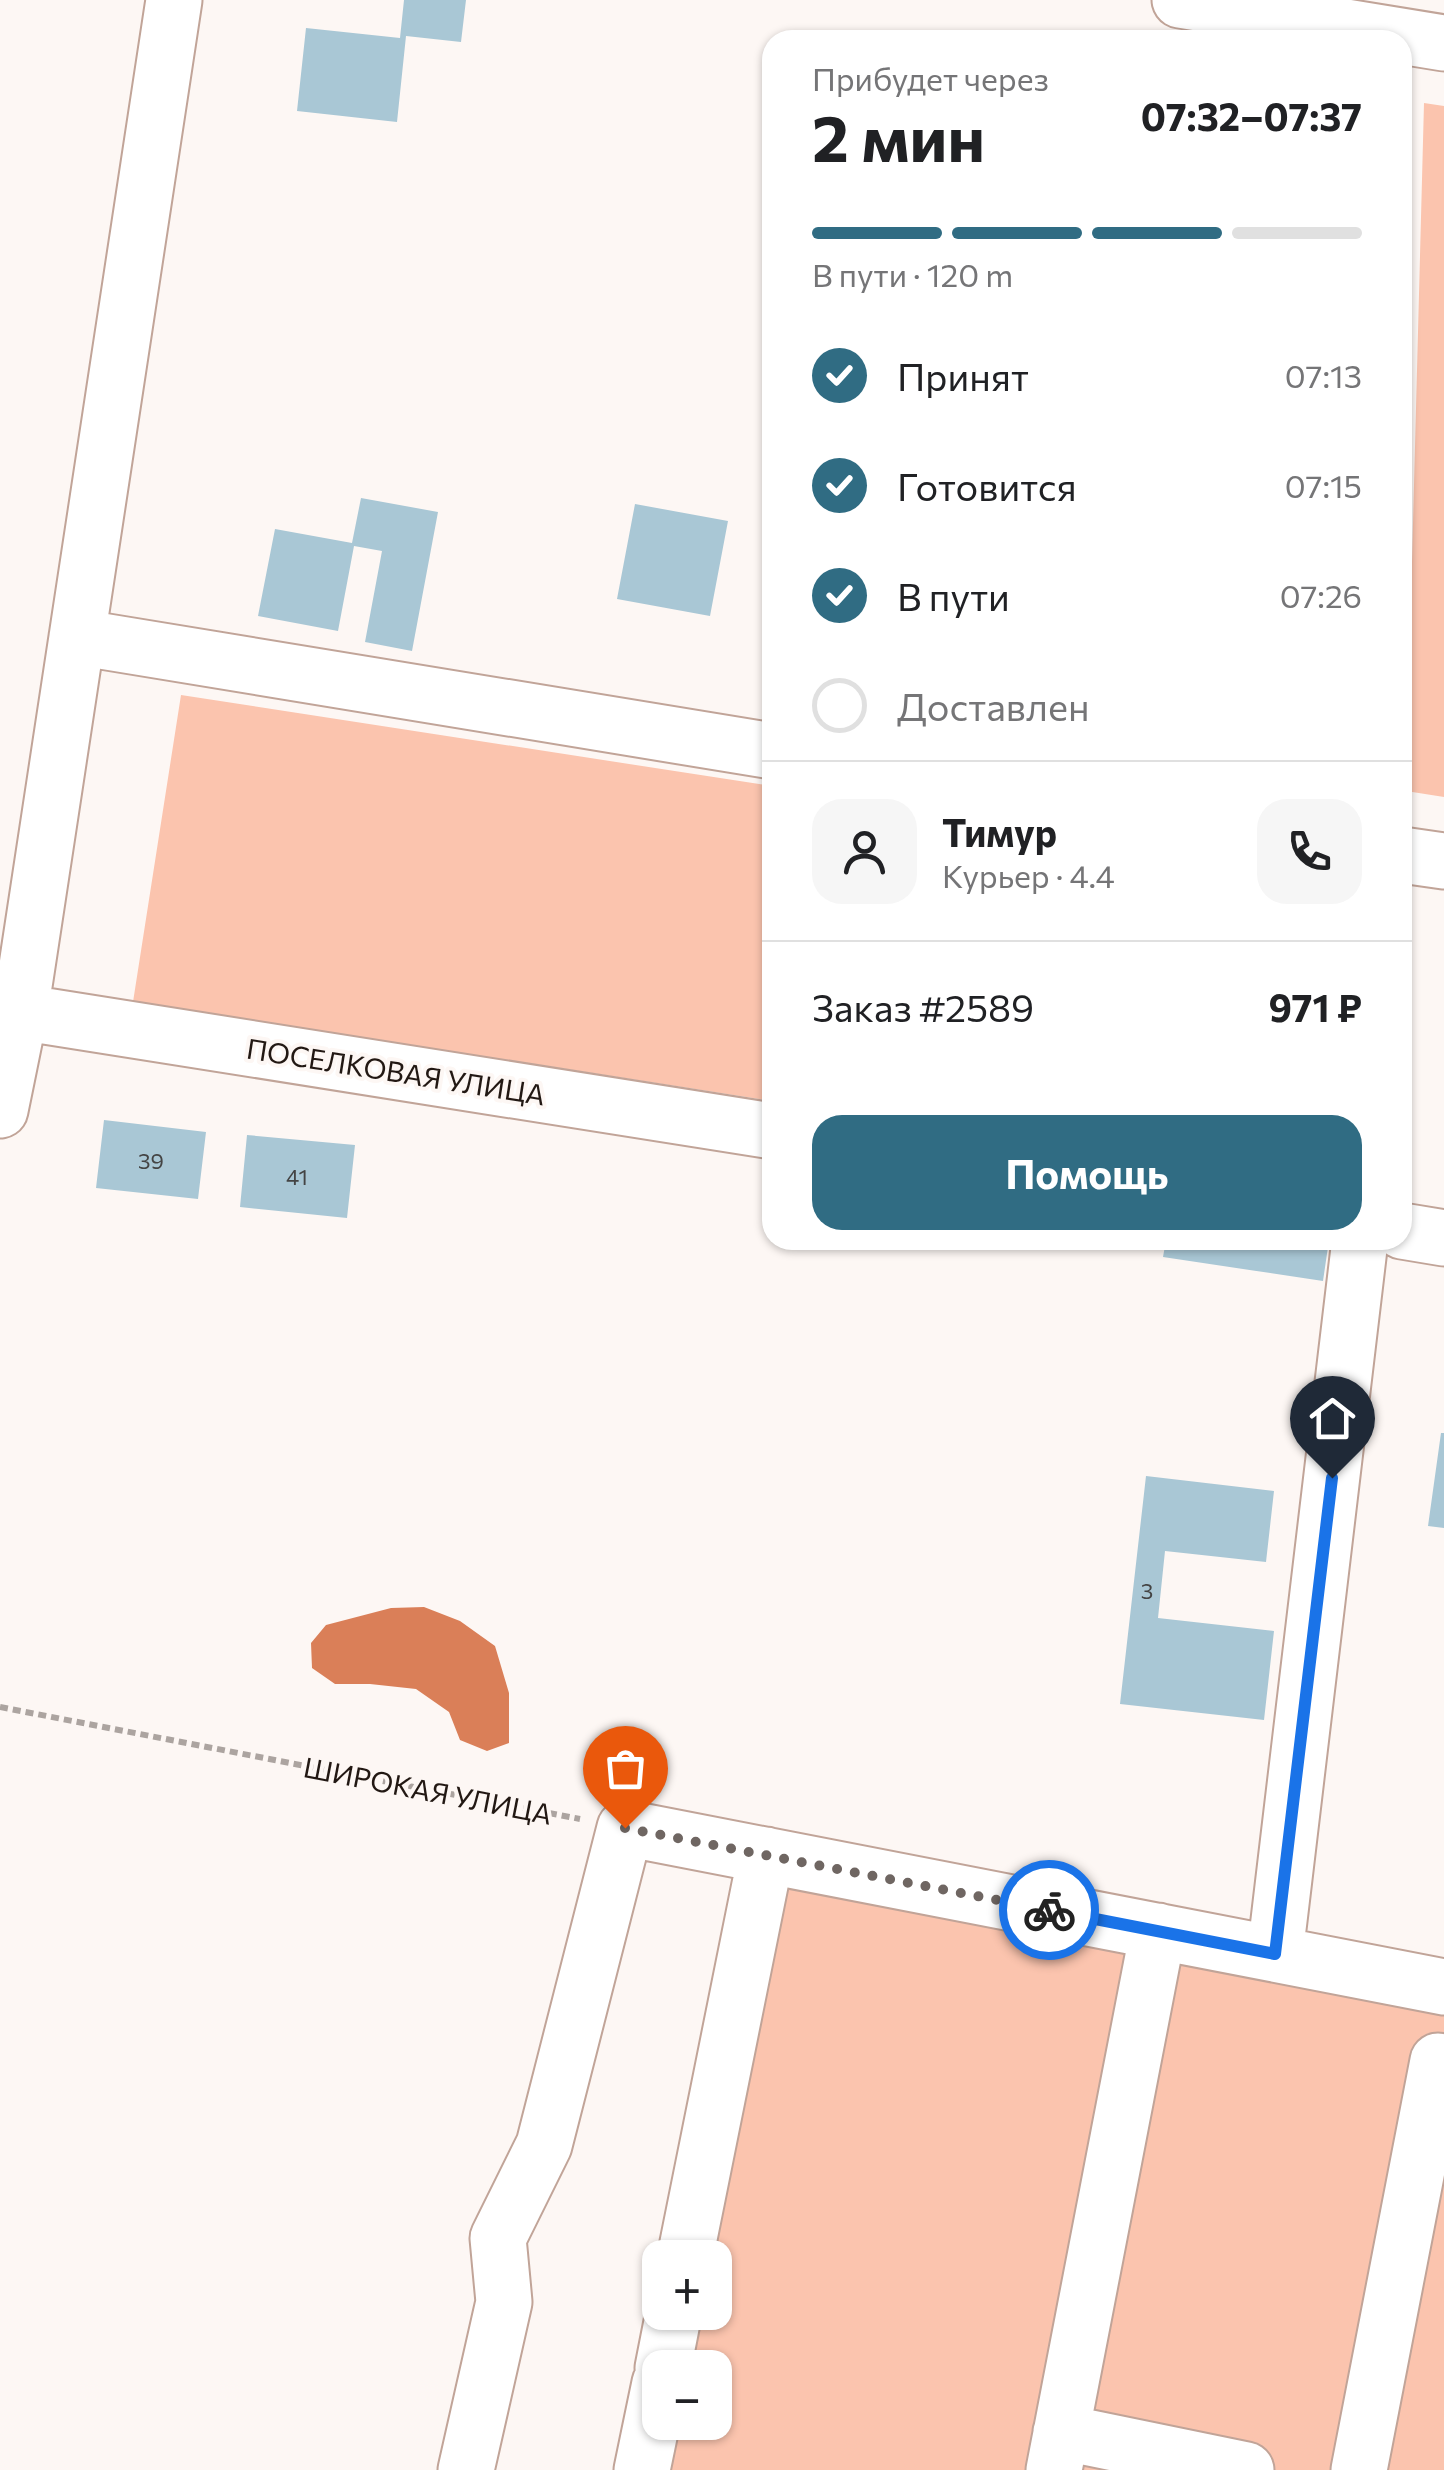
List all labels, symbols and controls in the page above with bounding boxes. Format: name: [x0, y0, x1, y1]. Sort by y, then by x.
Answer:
text: Прибудет через: [812, 58, 1049, 98]
text: 07:32–07:37: [1141, 92, 1362, 139]
text: 2 мин: [812, 96, 985, 175]
text: В пути · 120 m: [812, 254, 1013, 294]
icon: check: [812, 348, 867, 403]
text: Принят: [897, 352, 1029, 399]
text: 07:13: [1285, 355, 1362, 395]
icon: check: [812, 458, 867, 513]
text: Готовится: [897, 462, 1077, 509]
text: 07:15: [1285, 465, 1362, 505]
icon: check: [812, 568, 867, 623]
text: В пути: [897, 572, 1010, 619]
text: 07:26: [1280, 575, 1362, 615]
text: Доставлен: [897, 682, 1090, 729]
button: person: [812, 799, 917, 904]
button: phone: [1257, 799, 1362, 904]
text: Тимур: [942, 808, 1057, 855]
text: Курьер · 4.4: [942, 855, 1115, 895]
text: Заказ #2589: [812, 983, 1034, 1030]
text: 971 ₽: [1269, 983, 1362, 1030]
street label: ПОСЕЛКОВАЯ УЛИЦА: [244, 1031, 548, 1111]
button: Помощь: [812, 1115, 1362, 1230]
house number: 39: [138, 1147, 164, 1174]
house number: 41: [286, 1163, 308, 1190]
pin: [1290, 1376, 1375, 1479]
icon: home: [1305, 1391, 1360, 1446]
house number: 3: [1141, 1577, 1153, 1604]
pin: [583, 1726, 668, 1829]
icon: bag: [598, 1741, 653, 1796]
street label: ШИРОКАЯ УЛИЦА: [301, 1749, 555, 1831]
courier: [999, 1860, 1099, 1960]
icon: bike: [1022, 1883, 1077, 1938]
map controls: [642, 2240, 732, 2440]
button: +: [642, 2240, 732, 2330]
button: −: [642, 2350, 732, 2440]

